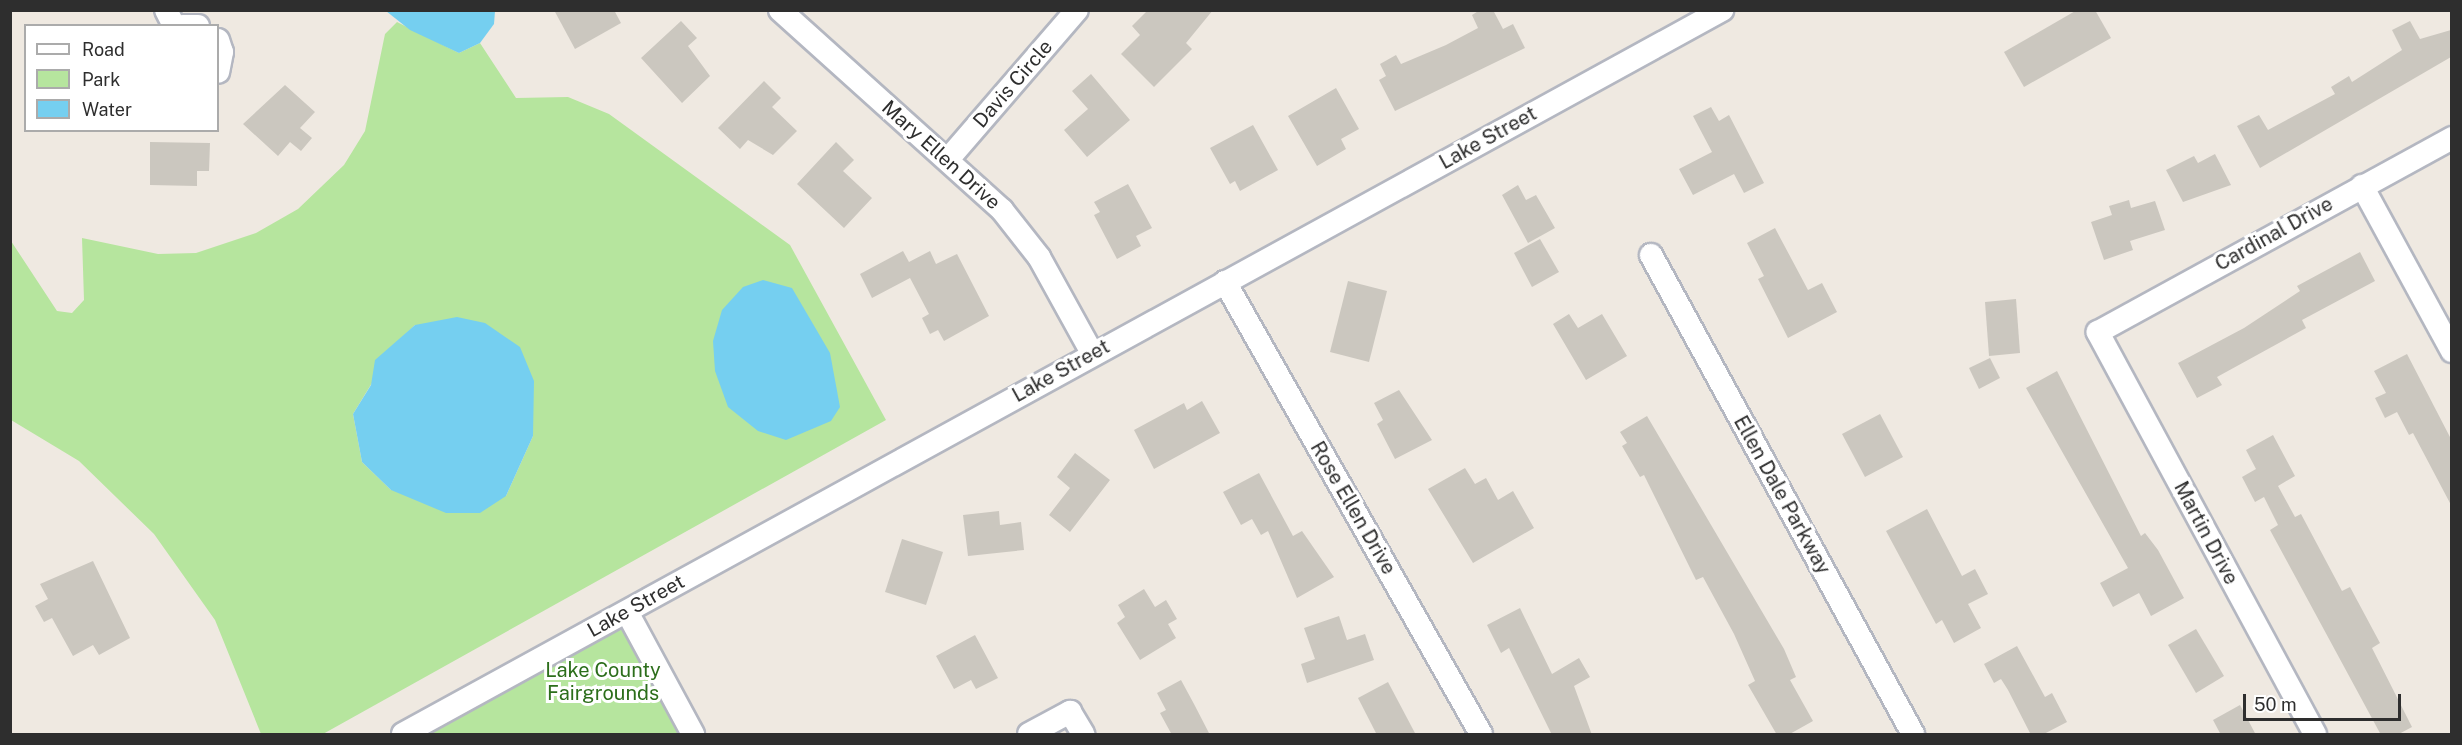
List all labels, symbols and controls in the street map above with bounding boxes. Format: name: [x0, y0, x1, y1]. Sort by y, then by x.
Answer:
legend: [24, 24, 219, 132]
street label: Davis Circle: [968, 35, 1058, 133]
text: Road: [82, 39, 125, 60]
text: Park: [82, 69, 120, 90]
street label: Mary Ellen Drive: [877, 95, 1005, 215]
text: Water: [82, 99, 132, 120]
street label: Lake Street: [1435, 101, 1541, 175]
street label: Cardinal Drive: [2211, 192, 2337, 276]
street label: Lake Street: [1008, 334, 1114, 408]
street label: Ellen Dale Parkway: [1728, 412, 1836, 578]
street label: Rose Ellen Drive: [1305, 437, 1401, 579]
street label: Martin Drive: [2169, 477, 2243, 589]
street label: Lake Street: [583, 569, 689, 643]
park label: Lake County Fairgrounds: [545, 659, 661, 706]
scale bar: [2246, 682, 2404, 720]
text: 50 m: [2254, 694, 2297, 715]

